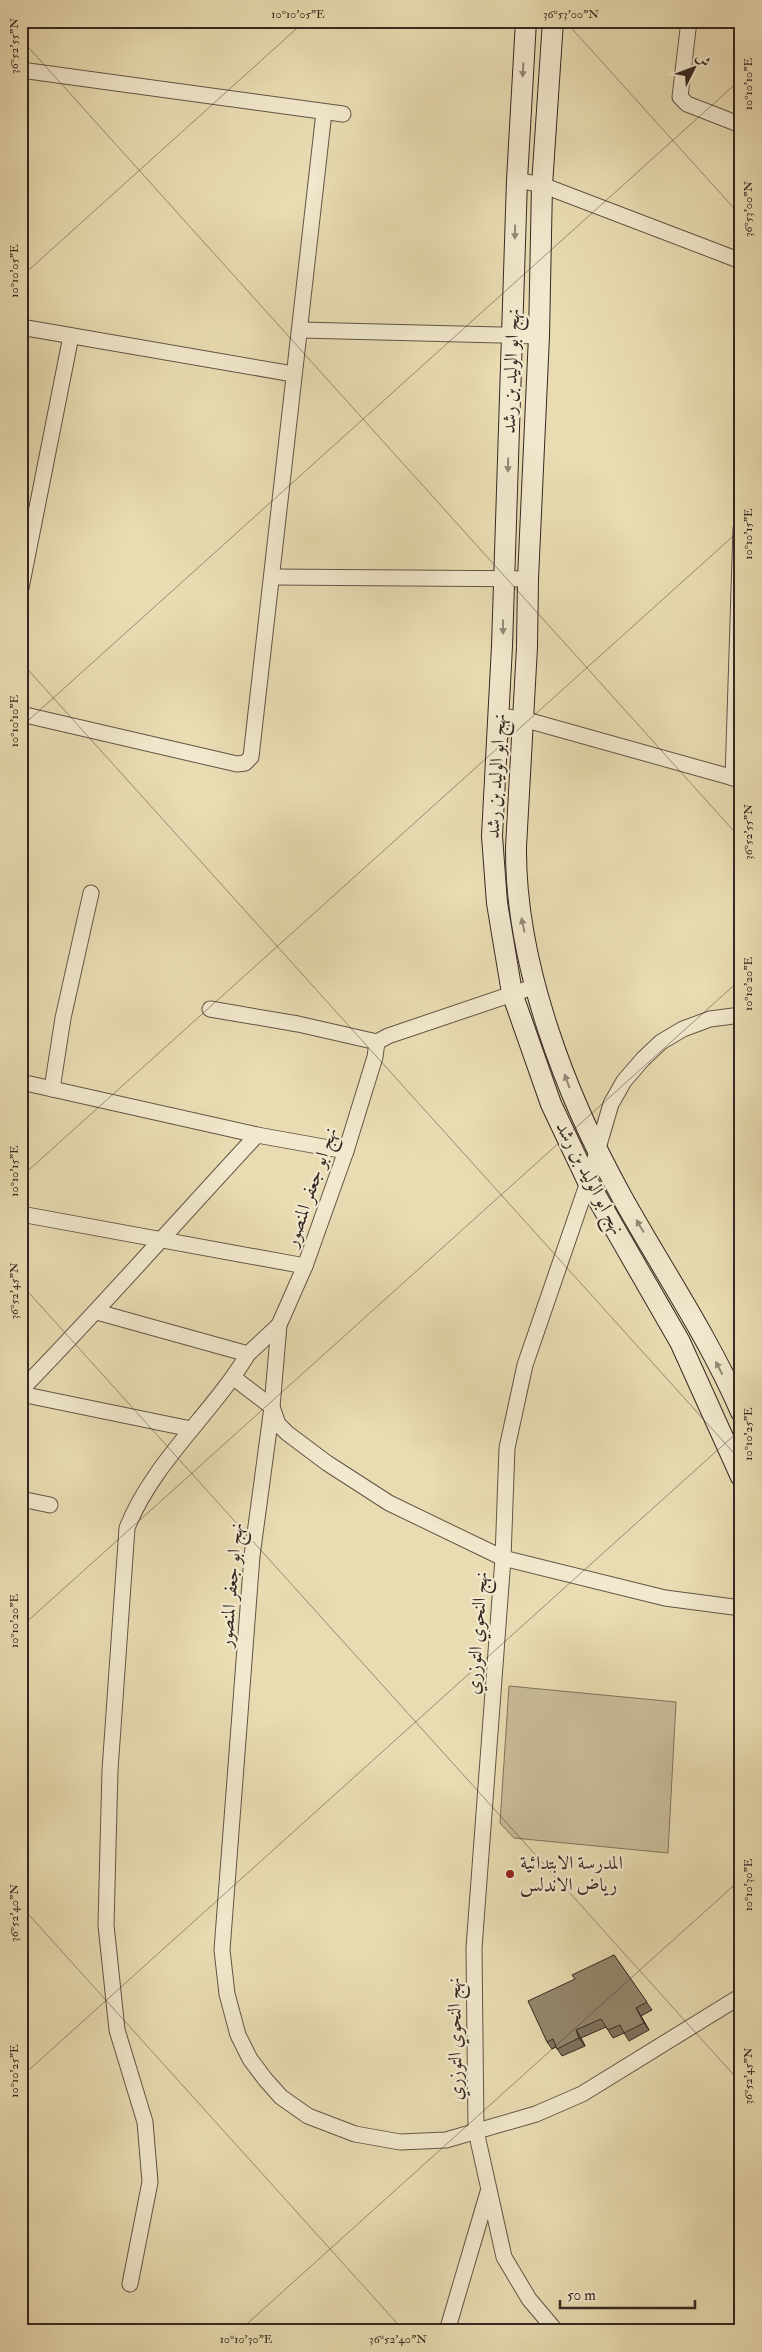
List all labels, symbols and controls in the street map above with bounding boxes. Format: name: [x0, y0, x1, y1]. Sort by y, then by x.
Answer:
text: 10°10'05"E: [271, 7, 325, 22]
text: 36°53'00"N: [543, 7, 599, 22]
text: 36°52'55"N: [7, 18, 22, 74]
north arrow: [670, 42, 720, 92]
text: ش: [692, 49, 714, 71]
text: 10°10'10"E: [741, 58, 756, 110]
one-way arrow: [519, 62, 527, 78]
text: 36°53'00"N: [741, 181, 756, 237]
one-way arrow: [511, 224, 519, 240]
text: 10°10'05"E: [7, 244, 22, 298]
street label: نهج ابو الوليد بن رشد: [497, 308, 530, 434]
one-way arrow: [503, 457, 511, 473]
text: 10°10'15"E: [741, 508, 756, 560]
one-way arrow: [499, 619, 507, 635]
text: 10°10'10"E: [7, 695, 22, 747]
street label: نهج ابو الوليد بن رشد: [481, 713, 516, 839]
text: 36°52'55"N: [741, 804, 756, 860]
one-way arrow: [519, 918, 527, 933]
text: 10°10'20"E: [741, 957, 756, 1011]
one-way arrow: [563, 1074, 570, 1089]
street label: نهج ابو الوليد بن رشد: [546, 1117, 630, 1241]
street label: نهج ابو جعفر المنصور: [279, 1124, 347, 1254]
text: 10°10'15"E: [7, 1145, 22, 1197]
one-way arrow: [635, 1220, 644, 1233]
text: 36°52'45"N: [7, 1262, 22, 1320]
one-way arrow: [715, 1361, 723, 1375]
text: 10°10'25"E: [741, 1407, 756, 1461]
street label: نهج ابو جعفر المنصور: [213, 1522, 253, 1651]
street label: نهج النحوي التوزري: [461, 1571, 498, 1696]
text: 10°10'20"E: [7, 1594, 22, 1648]
place label: المدرسة الابتدائية رياض الاندلس: [520, 1851, 623, 1897]
text: 10°10'30"E: [741, 1858, 756, 1911]
marker: المدرسة الابتدائية رياض الاندلس: [504, 1868, 516, 1880]
text: 36°52'40"N: [7, 1884, 22, 1942]
street label: نهج النحوي التوزري: [442, 1977, 473, 2101]
text: 10°10'25"E: [7, 2044, 22, 2098]
text: 36°52'45"N: [741, 2047, 756, 2105]
scale bar: [560, 2277, 694, 2309]
text: 50 m: [567, 2286, 596, 2305]
text: 10°10'30"E: [220, 2332, 273, 2347]
text: 36°52'40"N: [369, 2332, 427, 2347]

